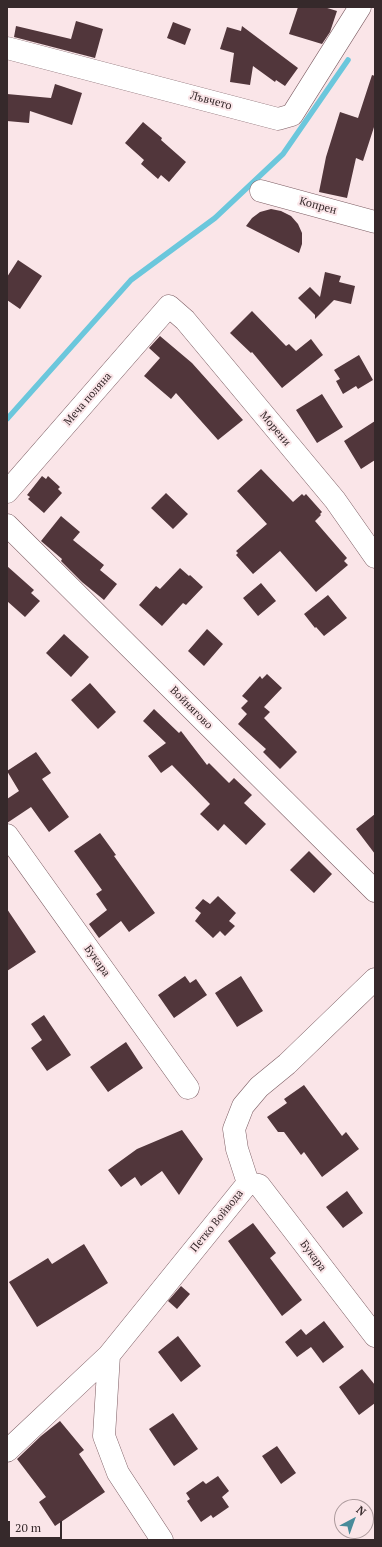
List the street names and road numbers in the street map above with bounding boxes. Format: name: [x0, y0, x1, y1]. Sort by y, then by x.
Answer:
street label: Лъвчето: [189, 89, 233, 113]
street label: Копрен: [298, 195, 338, 217]
street label: Меча поляна: [61, 370, 115, 428]
street label: Морени: [257, 409, 293, 449]
street label: Войнягово: [167, 684, 215, 732]
street label: Букара: [81, 943, 113, 979]
street label: Петко Войвода: [188, 1187, 246, 1255]
street label: Букара: [297, 1238, 329, 1274]

